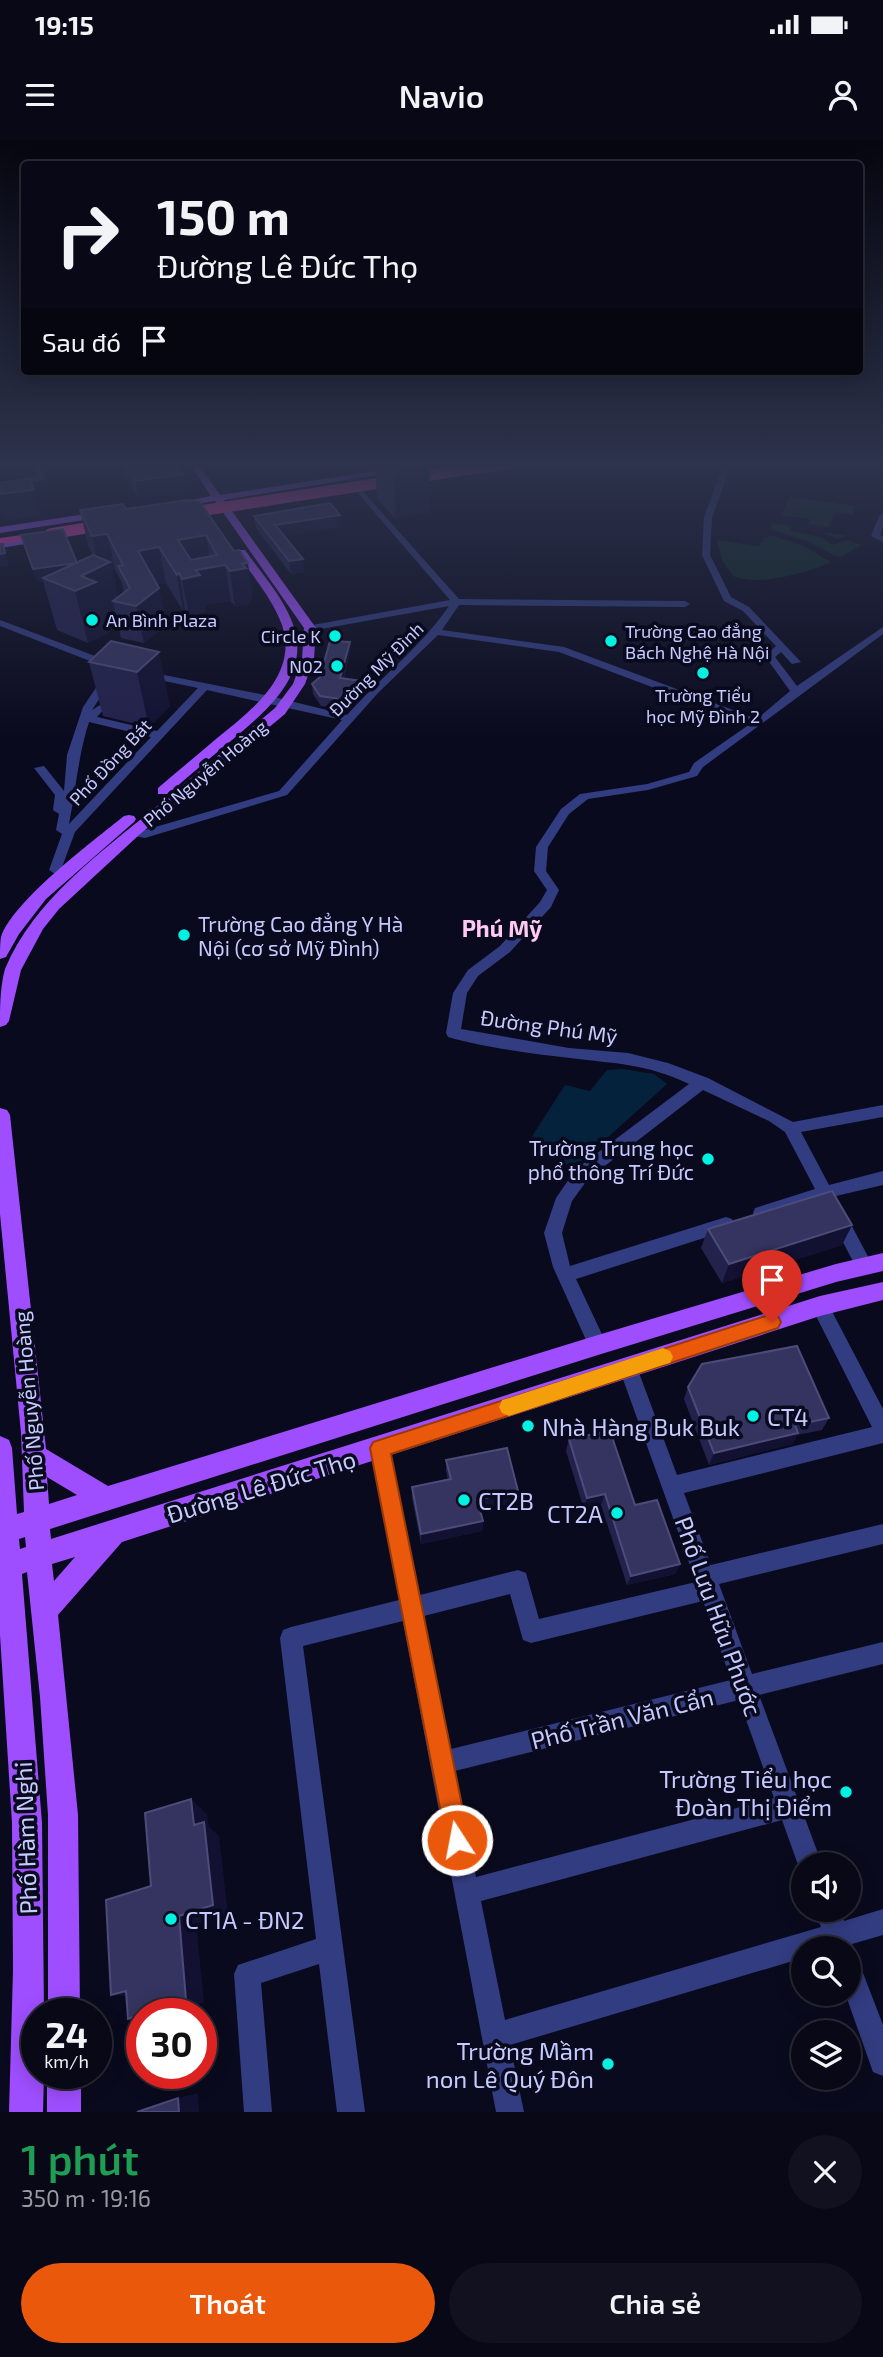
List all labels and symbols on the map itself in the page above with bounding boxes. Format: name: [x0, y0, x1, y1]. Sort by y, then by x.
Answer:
place label: An Bình Plaza: [106, 609, 217, 631]
marker: An Bình Plaza: [84, 612, 100, 628]
street label: Đường Mỹ Đình: [324, 617, 428, 721]
place label: Trường Cao đẳng Bách Nghệ Hà Nội: [625, 620, 770, 663]
place label: Circle K: [261, 625, 321, 647]
marker: Circle K: [327, 628, 343, 644]
marker: Trường Cao đẳng Bách Nghệ Hà Nội: [603, 633, 619, 649]
place label: N02: [289, 655, 323, 677]
marker: N02: [329, 658, 345, 674]
marker: Trường Tiểu học Mỹ Đình 2: [695, 665, 711, 681]
place label: Trường Tiểu học Mỹ Đình 2: [646, 684, 760, 727]
street label: Phố Đồng Bát: [64, 714, 156, 810]
street label: Phố Nguyễn Hoàng: [139, 715, 271, 831]
place label: Trường Cao đẳng Y Hà Nội (cơ sở Mỹ Đình): [198, 911, 403, 960]
district label: Phú Mỹ: [462, 914, 542, 942]
marker: Trường Cao đẳng Y Hà Nội (cơ sở Mỹ Đình): [176, 927, 192, 943]
street label: Đường Phú Mỹ: [479, 1004, 619, 1048]
place label: Trường Trung học phổ thông Trí Đức: [528, 1135, 694, 1184]
marker: Trường Trung học phổ thông Trí Đức: [700, 1151, 716, 1167]
pin: [742, 1250, 802, 1322]
street label: Phố Nguyễn Hoàng: [8, 1310, 48, 1492]
place label: CT4: [767, 1402, 808, 1431]
marker: CT4: [745, 1408, 761, 1424]
place label: Nhà Hàng Buk Buk: [542, 1412, 740, 1441]
marker: Nhà Hàng Buk Buk: [520, 1418, 536, 1434]
street label: Đường Lê Đức Thọ: [163, 1443, 359, 1529]
place label: CT2B: [478, 1486, 534, 1515]
marker: CT2B: [456, 1492, 472, 1508]
place label: CT2A: [547, 1499, 603, 1528]
marker: CT2A: [609, 1505, 625, 1521]
street label: Phố Lưu Hữu Phước: [669, 1512, 769, 1720]
street label: Phố Trần Văn Cẩn: [528, 1681, 716, 1755]
street label: Phố Hàm Nghi: [8, 1761, 42, 1915]
place label: Trường Tiểu học Đoàn Thị Điểm: [659, 1764, 832, 1821]
marker: Trường Tiểu học Đoàn Thị Điểm: [838, 1784, 854, 1800]
position arrow: [420, 1803, 494, 1877]
place label: CT1A - ĐN2: [185, 1905, 304, 1934]
marker: CT1A - ĐN2: [163, 1911, 179, 1927]
speed limit sign: 30: [126, 1998, 217, 2089]
place label: Trường Mầm non Lê Quý Đôn: [426, 2036, 594, 2093]
marker: Trường Mầm non Lê Quý Đôn: [600, 2056, 616, 2072]

